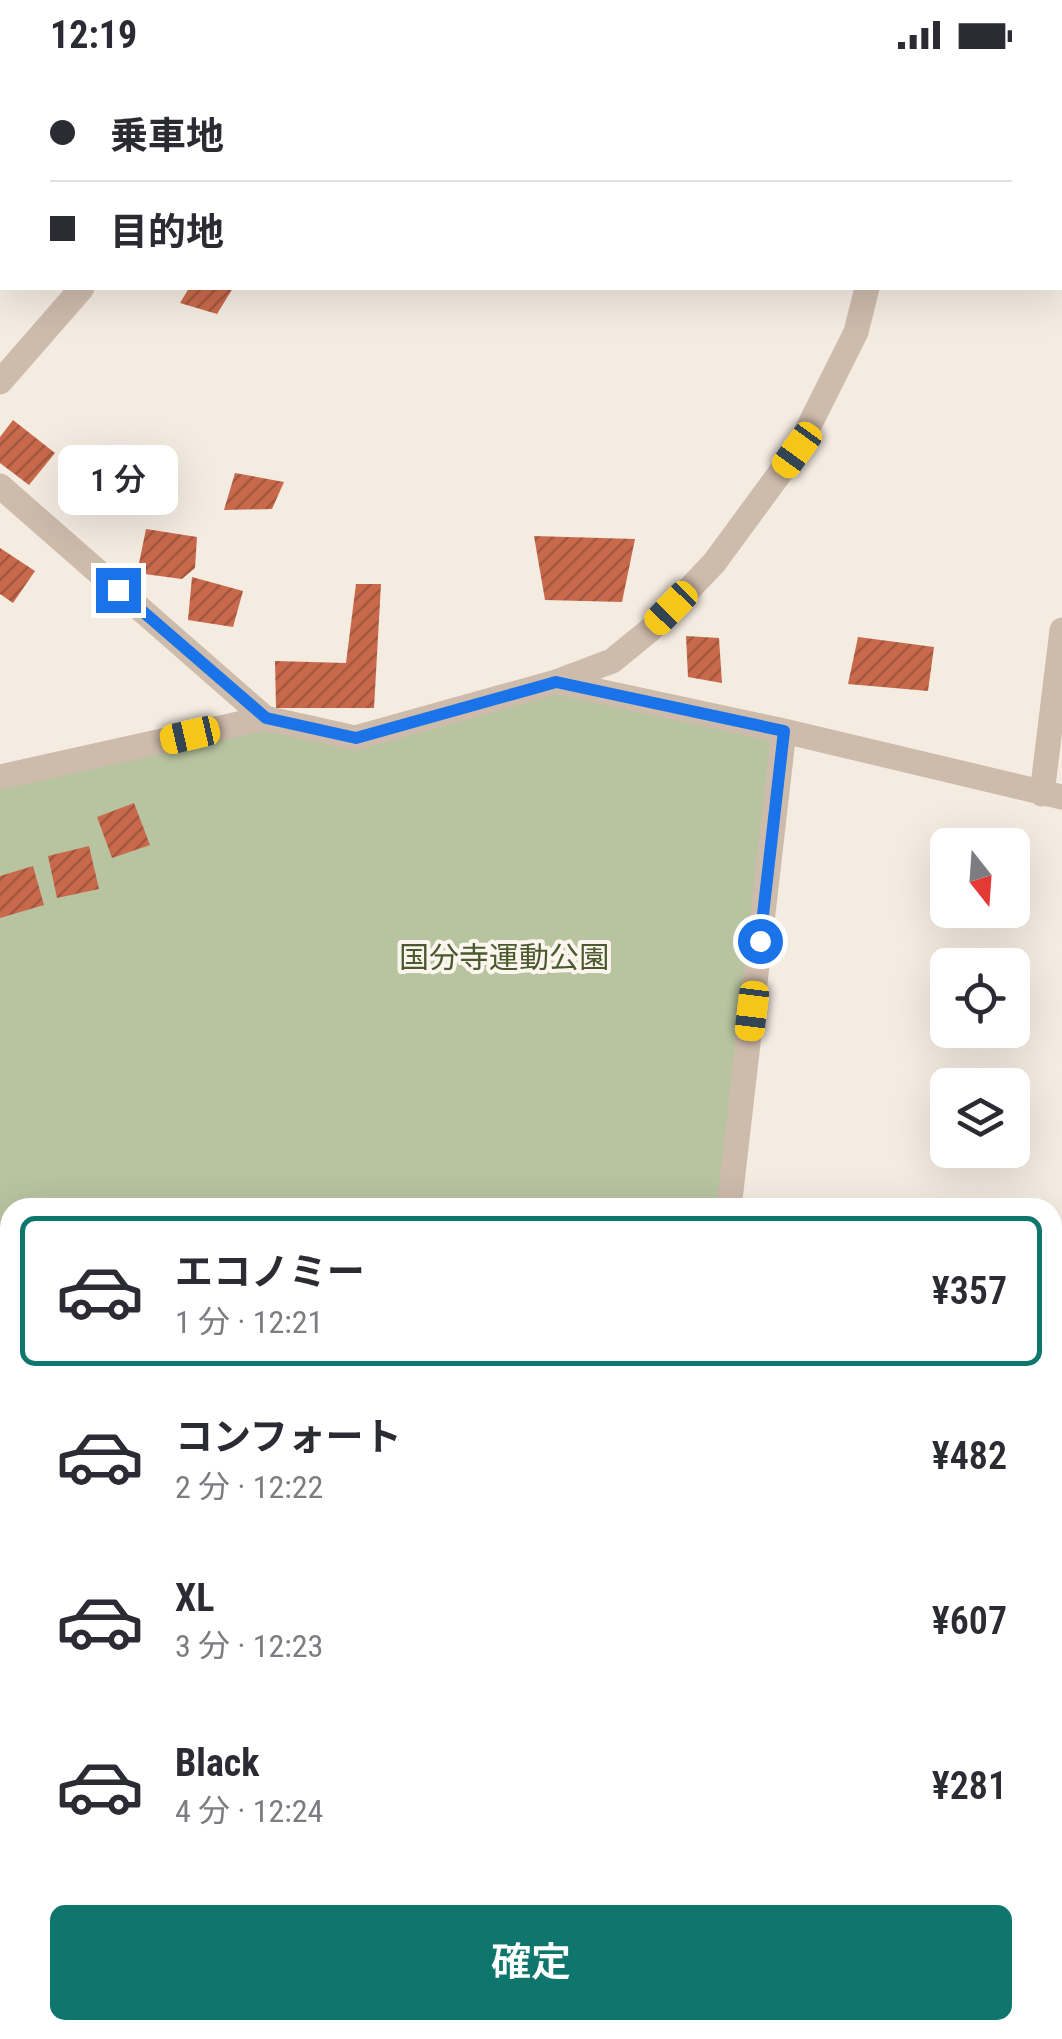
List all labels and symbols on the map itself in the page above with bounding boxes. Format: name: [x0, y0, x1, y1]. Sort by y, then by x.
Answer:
car: [767, 417, 827, 483]
callout: 1 分: [58, 445, 178, 515]
route end: [96, 568, 141, 613]
car: [639, 576, 703, 640]
car: [157, 714, 223, 756]
north arrow: [930, 828, 1030, 928]
route start: [738, 919, 783, 964]
park label: 国分寺運動公園: [399, 940, 609, 975]
car: [733, 979, 771, 1043]

